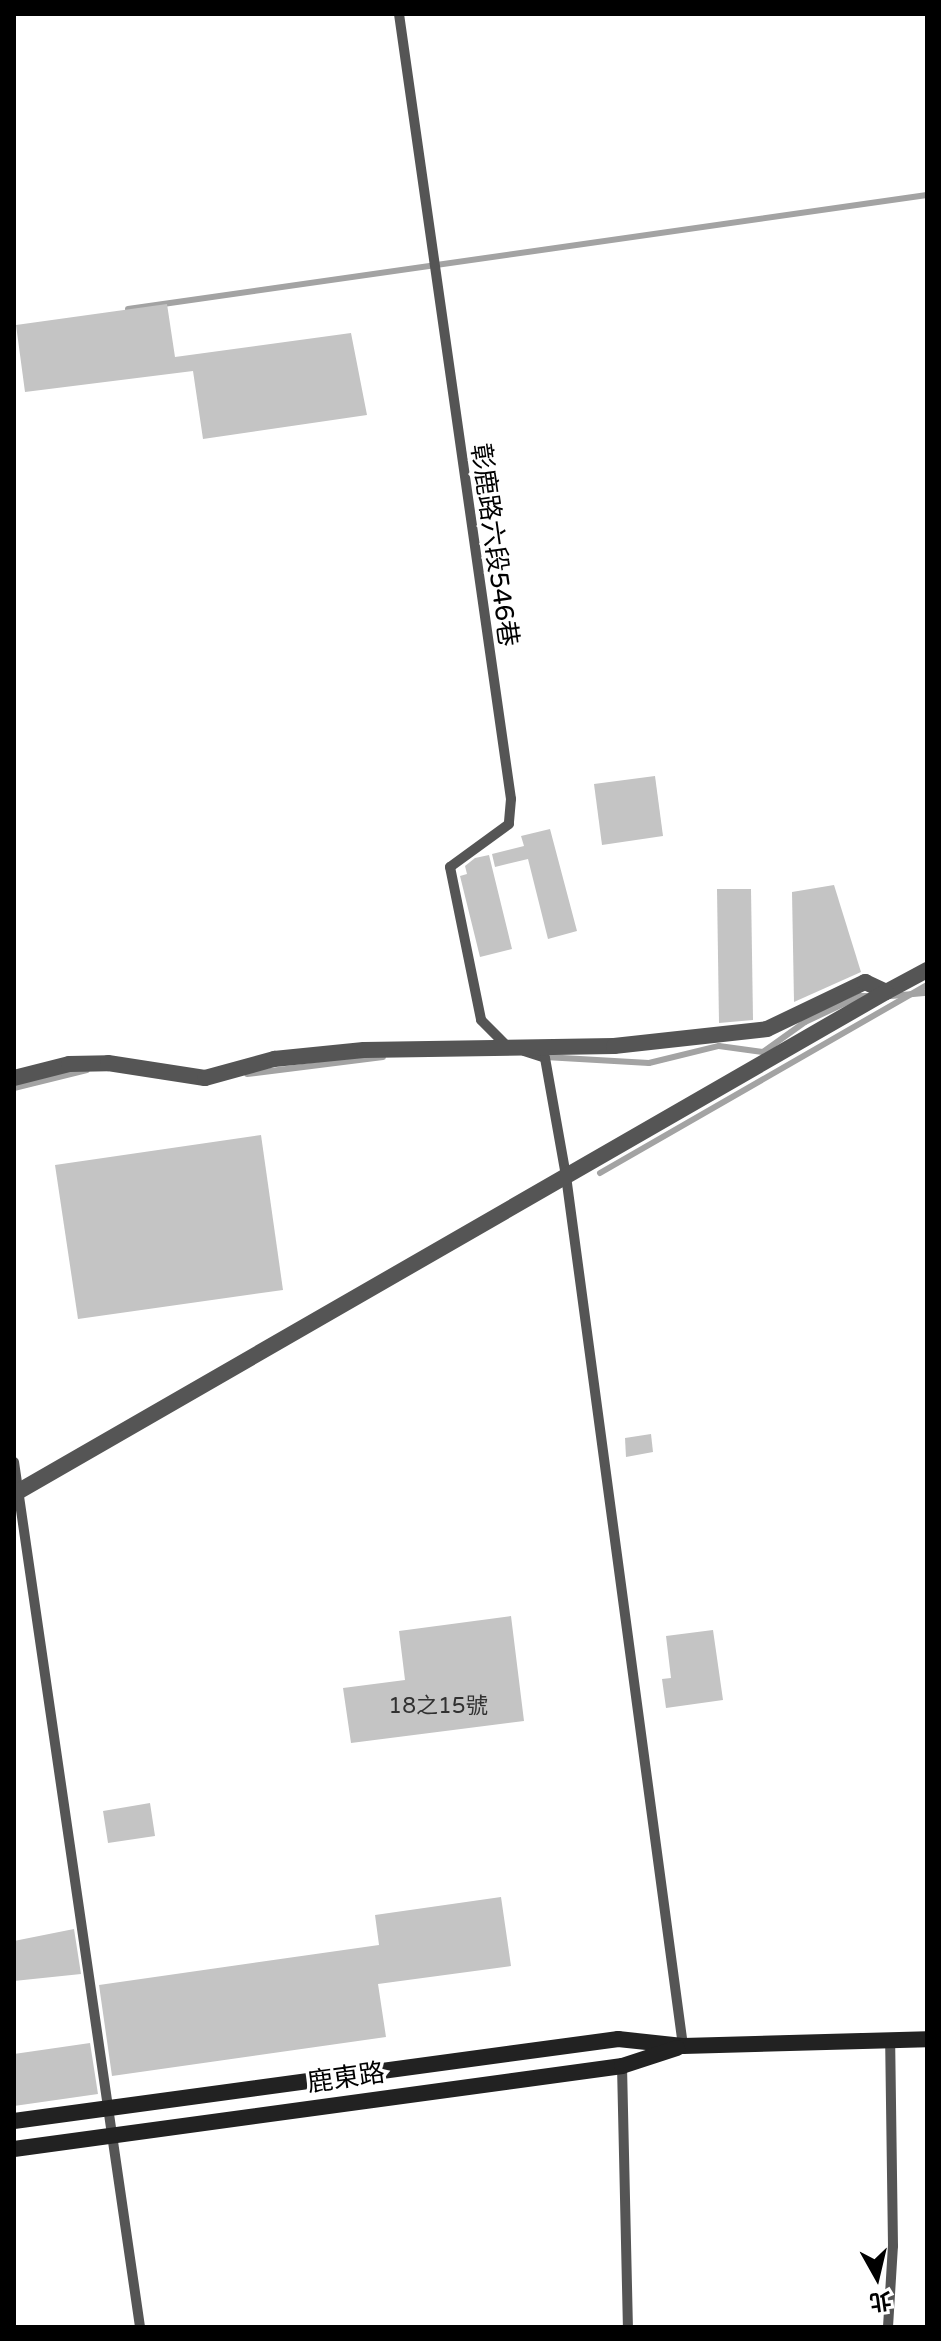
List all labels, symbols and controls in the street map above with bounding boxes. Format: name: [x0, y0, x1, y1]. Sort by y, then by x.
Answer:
street label: 彰鹿路六段546巷: [464, 441, 524, 649]
house number: 18之15號: [388, 1694, 488, 1720]
street label: 鹿東路: [305, 2057, 387, 2099]
north arrow: [837, 2237, 917, 2317]
text: 北: [868, 2286, 893, 2315]

